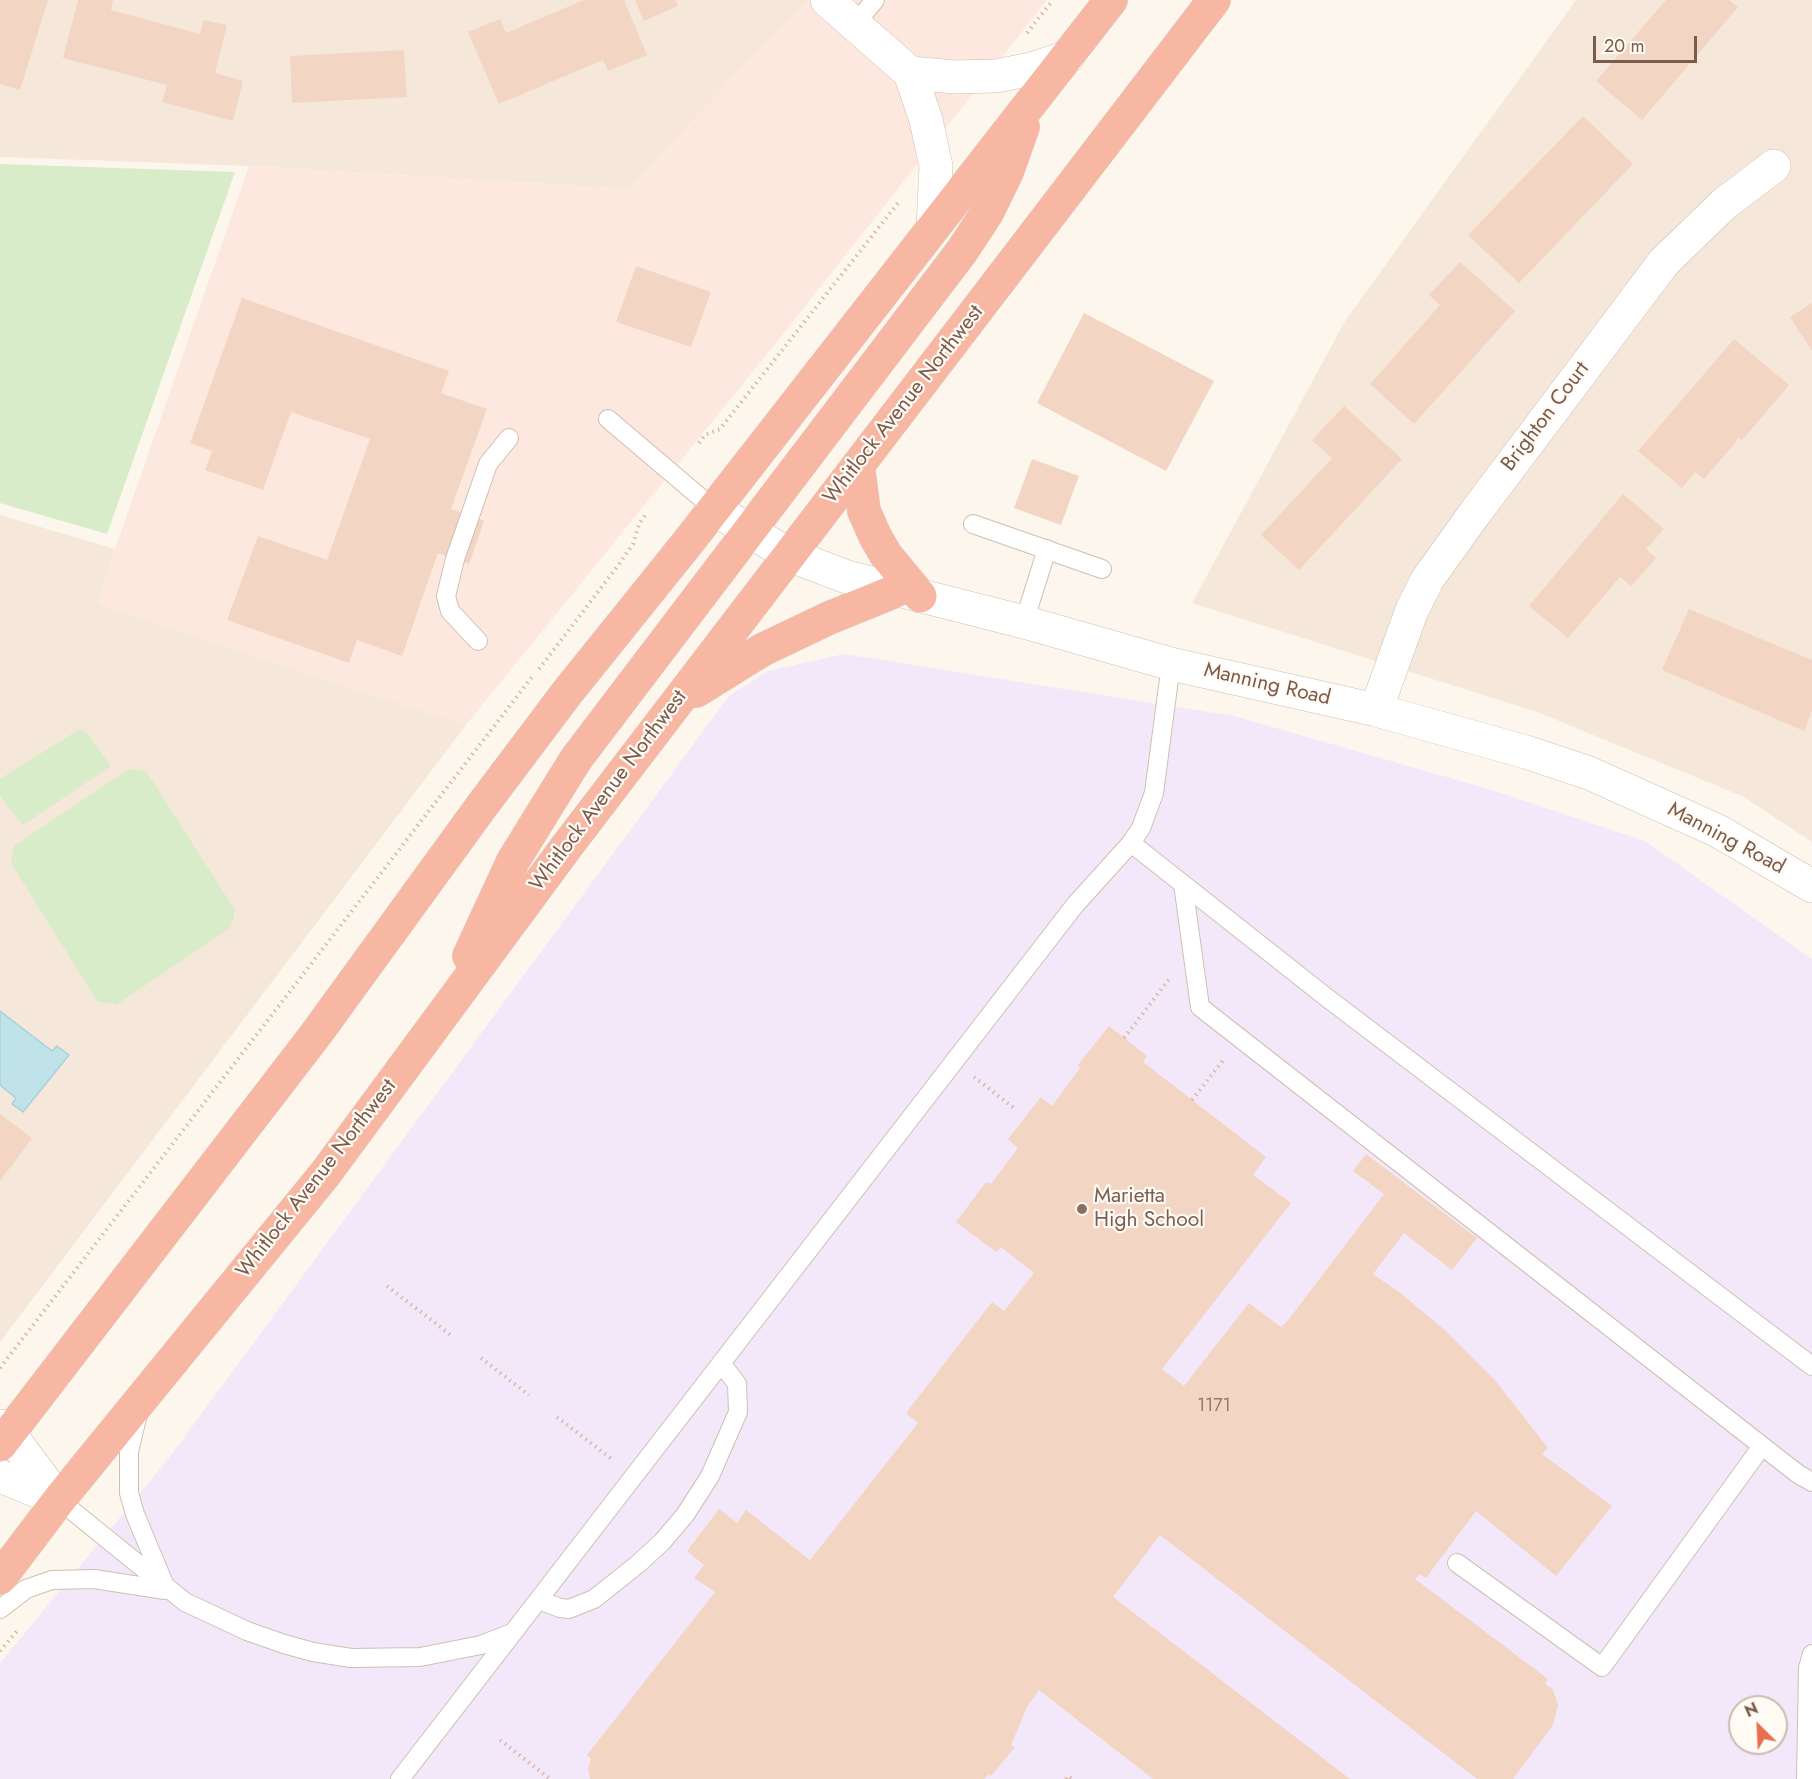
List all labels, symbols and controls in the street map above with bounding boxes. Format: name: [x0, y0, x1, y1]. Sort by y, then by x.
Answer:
scale bar: [1596, 24, 1700, 62]
text: 20 m: [1604, 33, 1644, 59]
street label: Whitlock Avenue Northwest: [819, 301, 989, 509]
street label: Brighton Court: [1497, 357, 1595, 477]
street label: Manning Road: [1201, 658, 1333, 712]
street label: Whitlock Avenue Northwest: [525, 686, 693, 896]
street label: Manning Road: [1663, 798, 1789, 880]
street label: Whitlock Avenue Northwest: [232, 1075, 402, 1283]
place label: Marietta High School: [1094, 1184, 1204, 1234]
marker: Marietta High School: [1075, 1202, 1089, 1216]
house number: 1171: [1197, 1396, 1231, 1418]
north arrow: [1728, 1695, 1788, 1755]
text: N: [1741, 1697, 1762, 1723]

